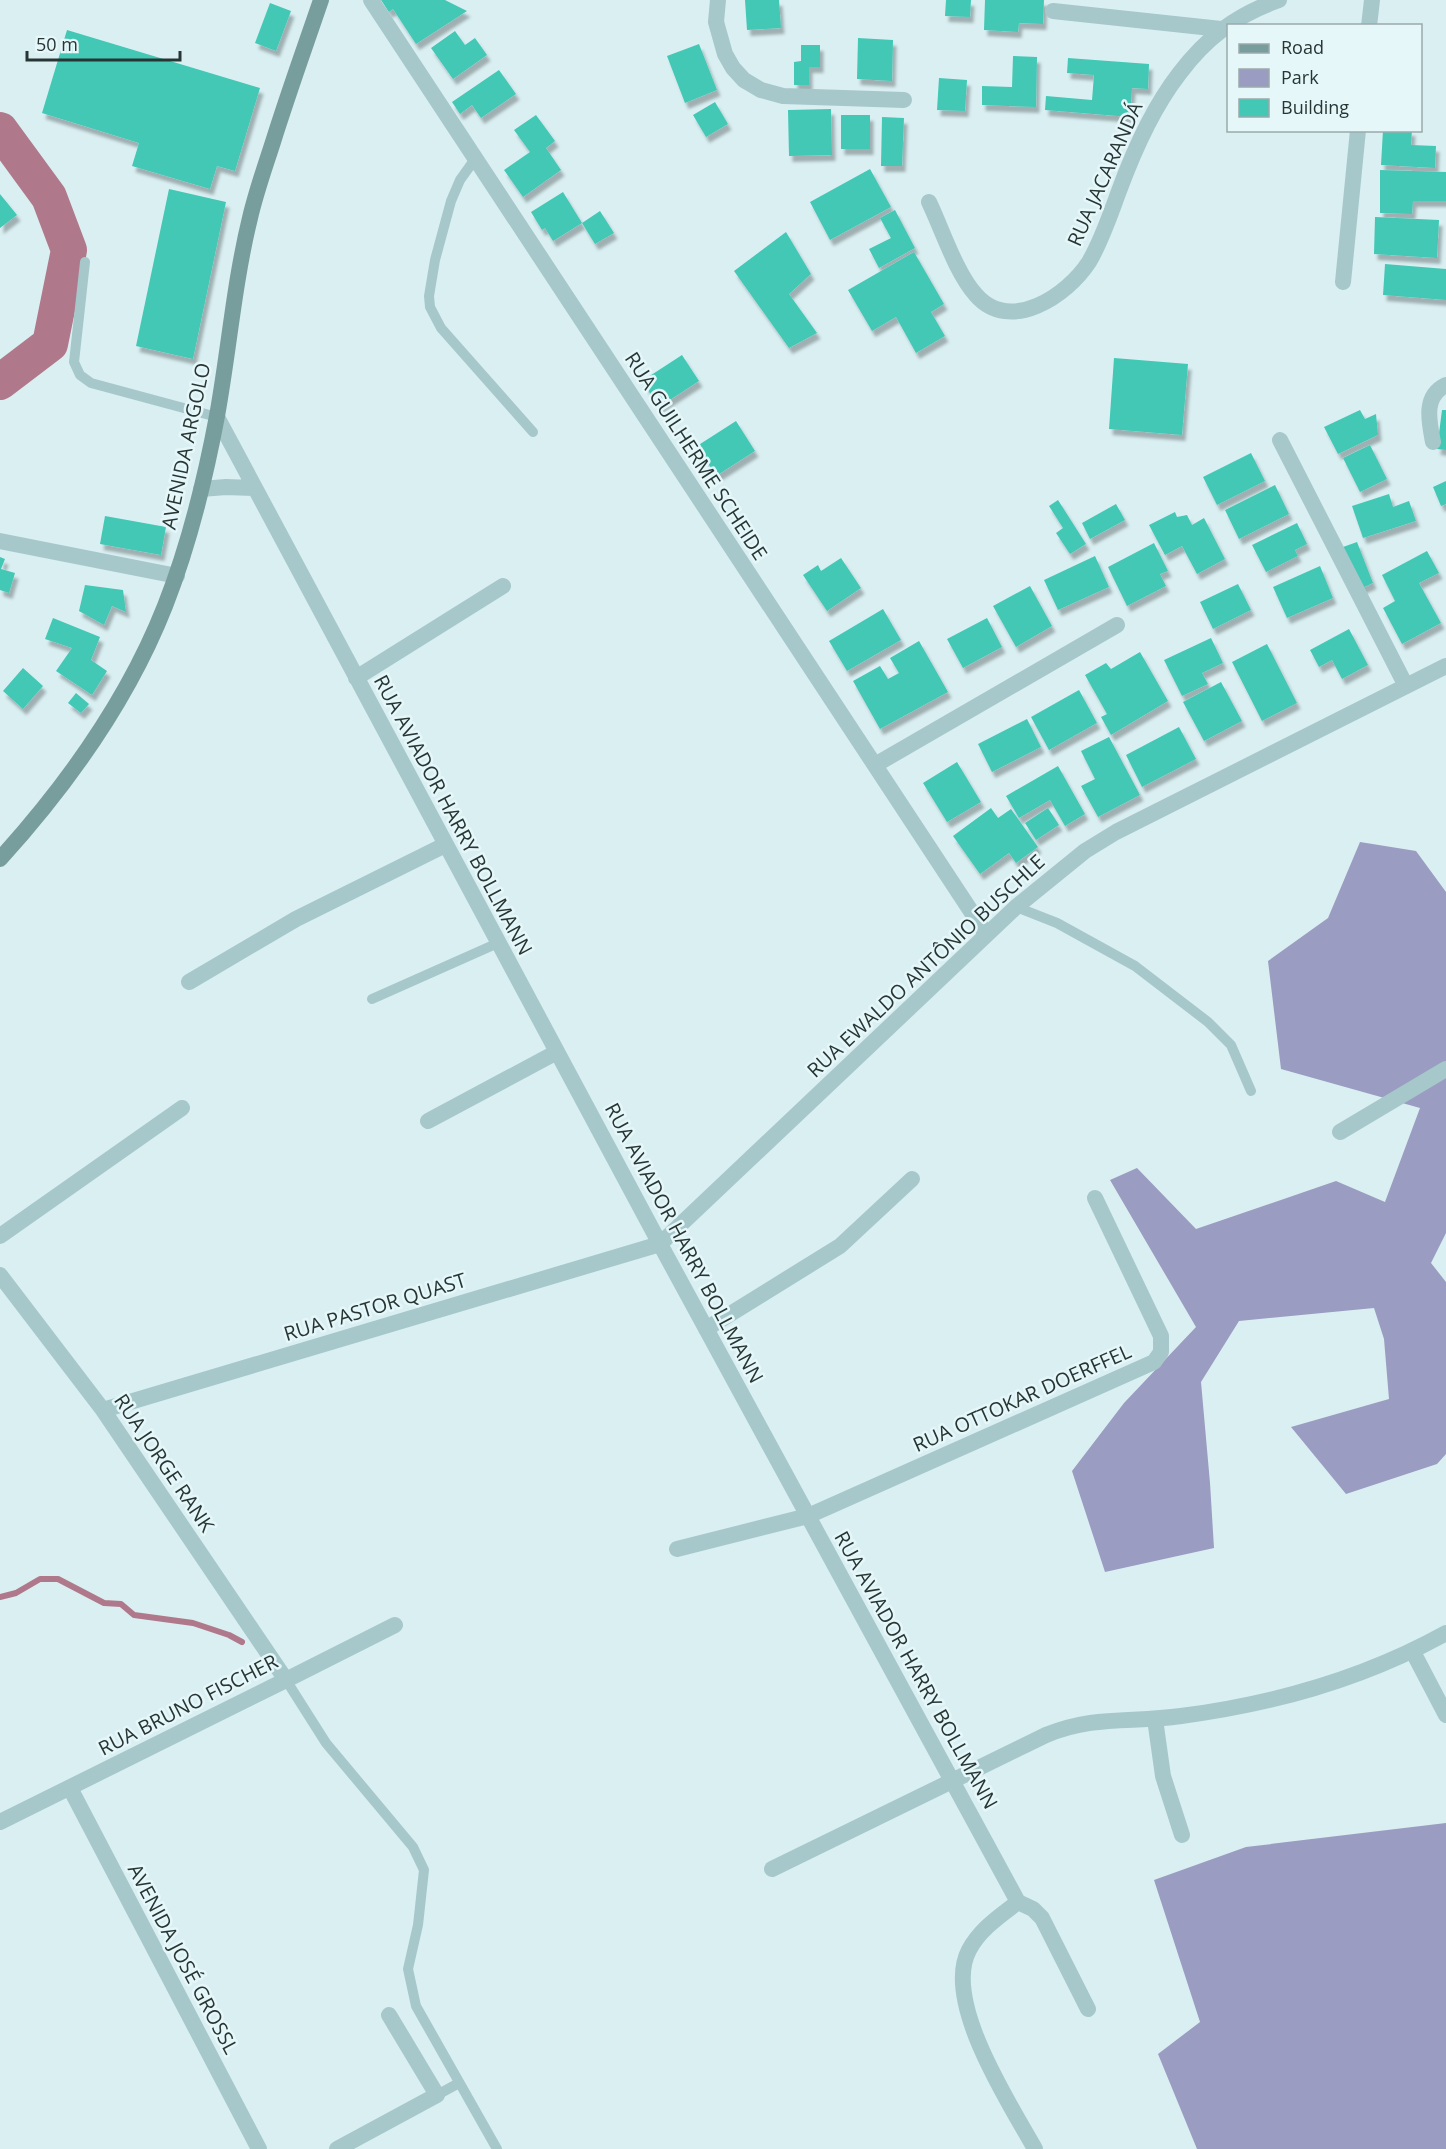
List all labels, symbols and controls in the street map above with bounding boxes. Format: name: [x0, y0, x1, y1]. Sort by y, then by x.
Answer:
scale bar: [27, 24, 180, 62]
legend: [1227, 24, 1422, 132]
text: 50 m: [36, 32, 78, 56]
text: Road: [1281, 35, 1324, 59]
text: Park: [1281, 65, 1319, 89]
text: Building: [1281, 95, 1349, 119]
street label: RUA JACARANDÁ: [1061, 97, 1149, 250]
street label: RUA GUILHERME SCHEIDE: [619, 346, 774, 565]
street label: AVENIDA ARGOLO: [155, 360, 216, 532]
street label: RUA AVIADOR HARRY BOLLMANN: [368, 670, 539, 960]
street label: RUA EWALDO ANTÔNIO BUSCHLE: [801, 848, 1050, 1083]
street label: RUA AVIADOR HARRY BOLLMANN: [599, 1098, 770, 1388]
street label: RUA PASTOR QUAST: [280, 1266, 469, 1347]
street label: RUA OTTOKAR DOERFFEL: [908, 1337, 1135, 1458]
street label: RUA JORGE RANK: [108, 1388, 221, 1538]
street label: RUA AVIADOR HARRY BOLLMANN: [829, 1526, 1004, 1814]
street label: RUA BRUNO FISCHER: [93, 1647, 283, 1762]
street label: AVENIDA JOSÉ GROSSL: [122, 1859, 245, 2059]

